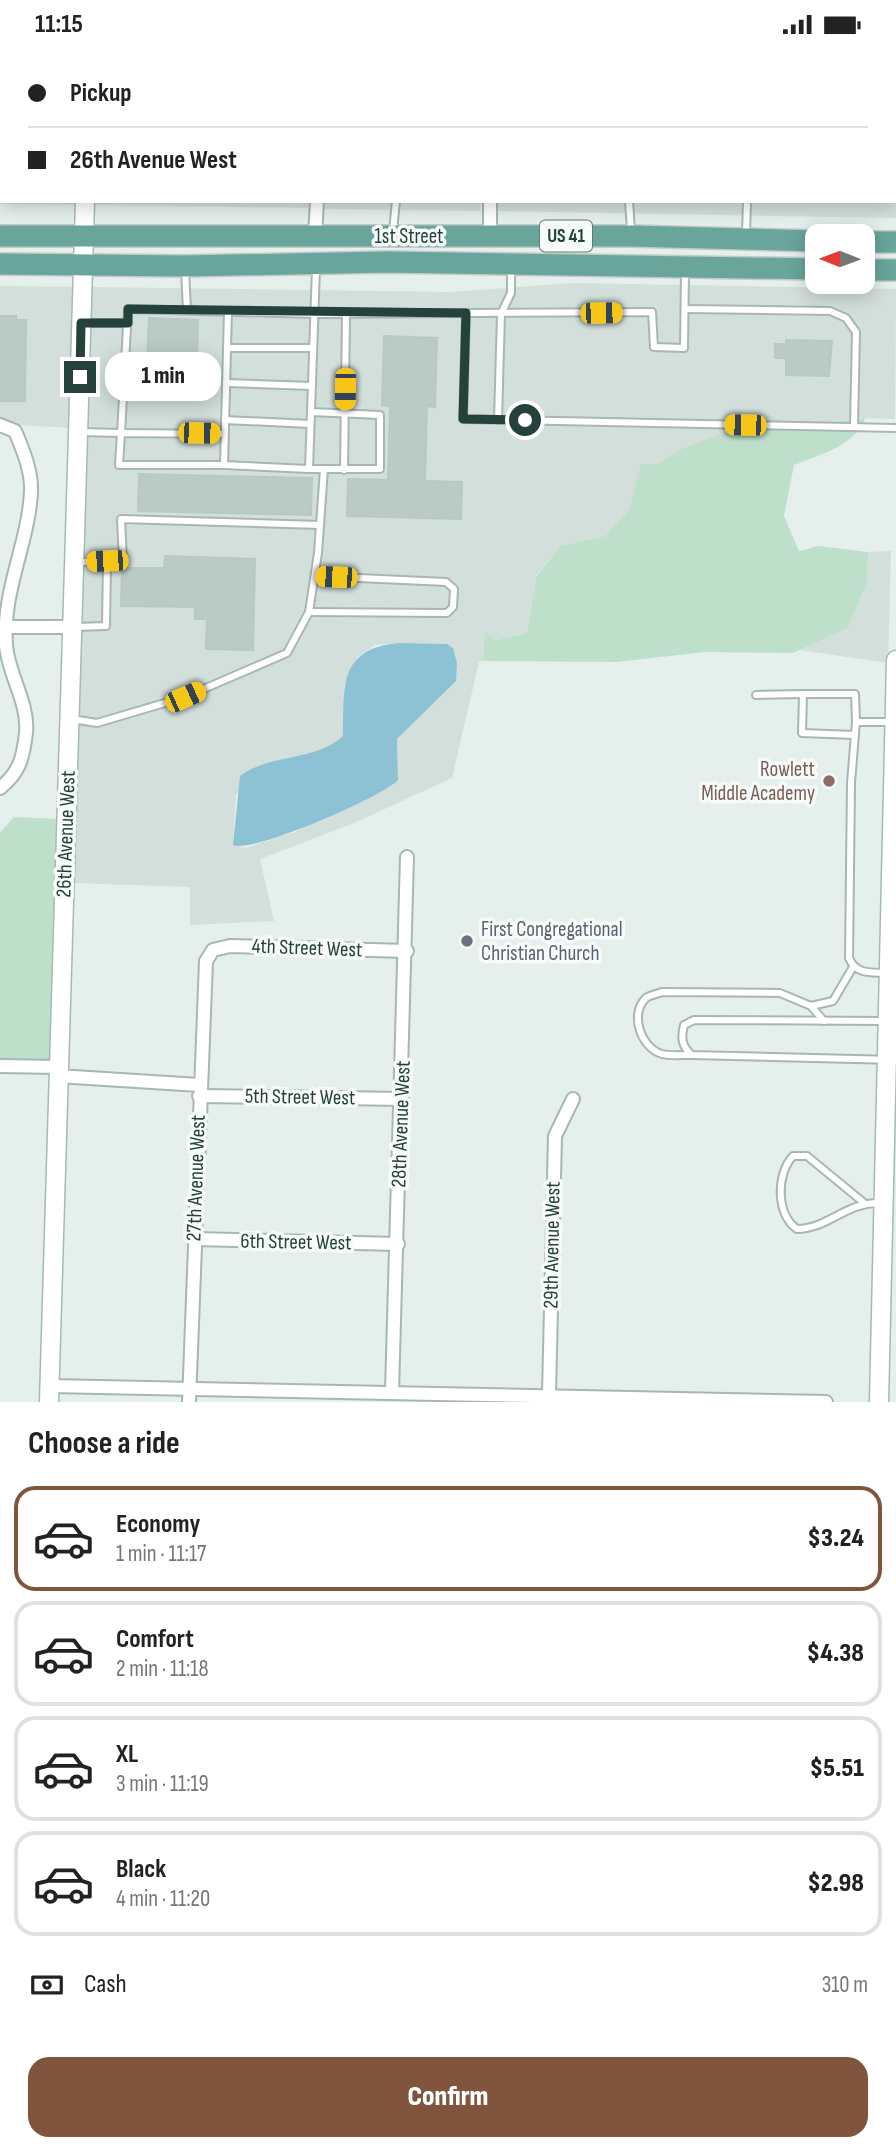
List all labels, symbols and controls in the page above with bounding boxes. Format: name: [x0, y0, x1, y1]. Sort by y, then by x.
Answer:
text: 11:15: [35, 9, 83, 40]
text: Pickup: [70, 78, 132, 109]
text: 26th Avenue West: [70, 145, 237, 176]
road number: US 41: [540, 221, 592, 251]
street label: 1st Street: [375, 224, 443, 249]
north arrow: [805, 224, 875, 294]
map controls: [805, 224, 875, 294]
car: [580, 302, 623, 324]
callout: 1 min: [104, 353, 220, 401]
route end: [64, 361, 96, 393]
text: 1 min: [141, 362, 185, 390]
car: [335, 368, 356, 410]
route start: [509, 404, 541, 436]
car: [724, 414, 767, 436]
car: [178, 422, 221, 444]
car: [86, 550, 129, 572]
car: [315, 566, 358, 588]
car: [162, 679, 209, 715]
place label: Rowlett Middle Academy: [701, 757, 815, 806]
street label: 26th Avenue West: [51, 770, 81, 898]
marker: Rowlett Middle Academy: [821, 773, 837, 789]
place label: First Congregational Christian Church: [481, 917, 623, 966]
marker: First Congregational Christian Church: [459, 933, 475, 949]
street label: 4th Street West: [251, 934, 363, 962]
street label: 28th Avenue West: [386, 1060, 416, 1188]
street label: 5th Street West: [245, 1084, 355, 1110]
street label: 27th Avenue West: [181, 1114, 211, 1242]
street label: 29th Avenue West: [538, 1181, 566, 1309]
street label: 6th Street West: [240, 1229, 352, 1255]
text: Choose a ride: [28, 1424, 180, 1463]
icon: car: [32, 1507, 95, 1570]
text: Economy: [116, 1509, 200, 1540]
text: $3.24: [808, 1523, 864, 1554]
text: 1 min · 11:17: [116, 1540, 206, 1568]
icon: car: [32, 1622, 95, 1685]
text: Comfort: [116, 1624, 194, 1655]
text: $4.38: [807, 1638, 864, 1669]
text: 2 min · 11:18: [116, 1655, 208, 1683]
icon: car: [32, 1737, 95, 1800]
text: XL: [116, 1739, 138, 1770]
text: $5.51: [810, 1753, 864, 1784]
text: 3 min · 11:19: [116, 1770, 209, 1798]
icon: car: [32, 1852, 95, 1915]
text: Black: [116, 1854, 166, 1885]
text: $2.98: [807, 1868, 864, 1899]
text: 4 min · 11:20: [116, 1885, 210, 1913]
icon: cash: [28, 1966, 66, 2004]
text: Cash: [84, 1969, 127, 2000]
text: 310 m: [822, 1971, 868, 1999]
button: Confirm: [28, 2057, 868, 2137]

